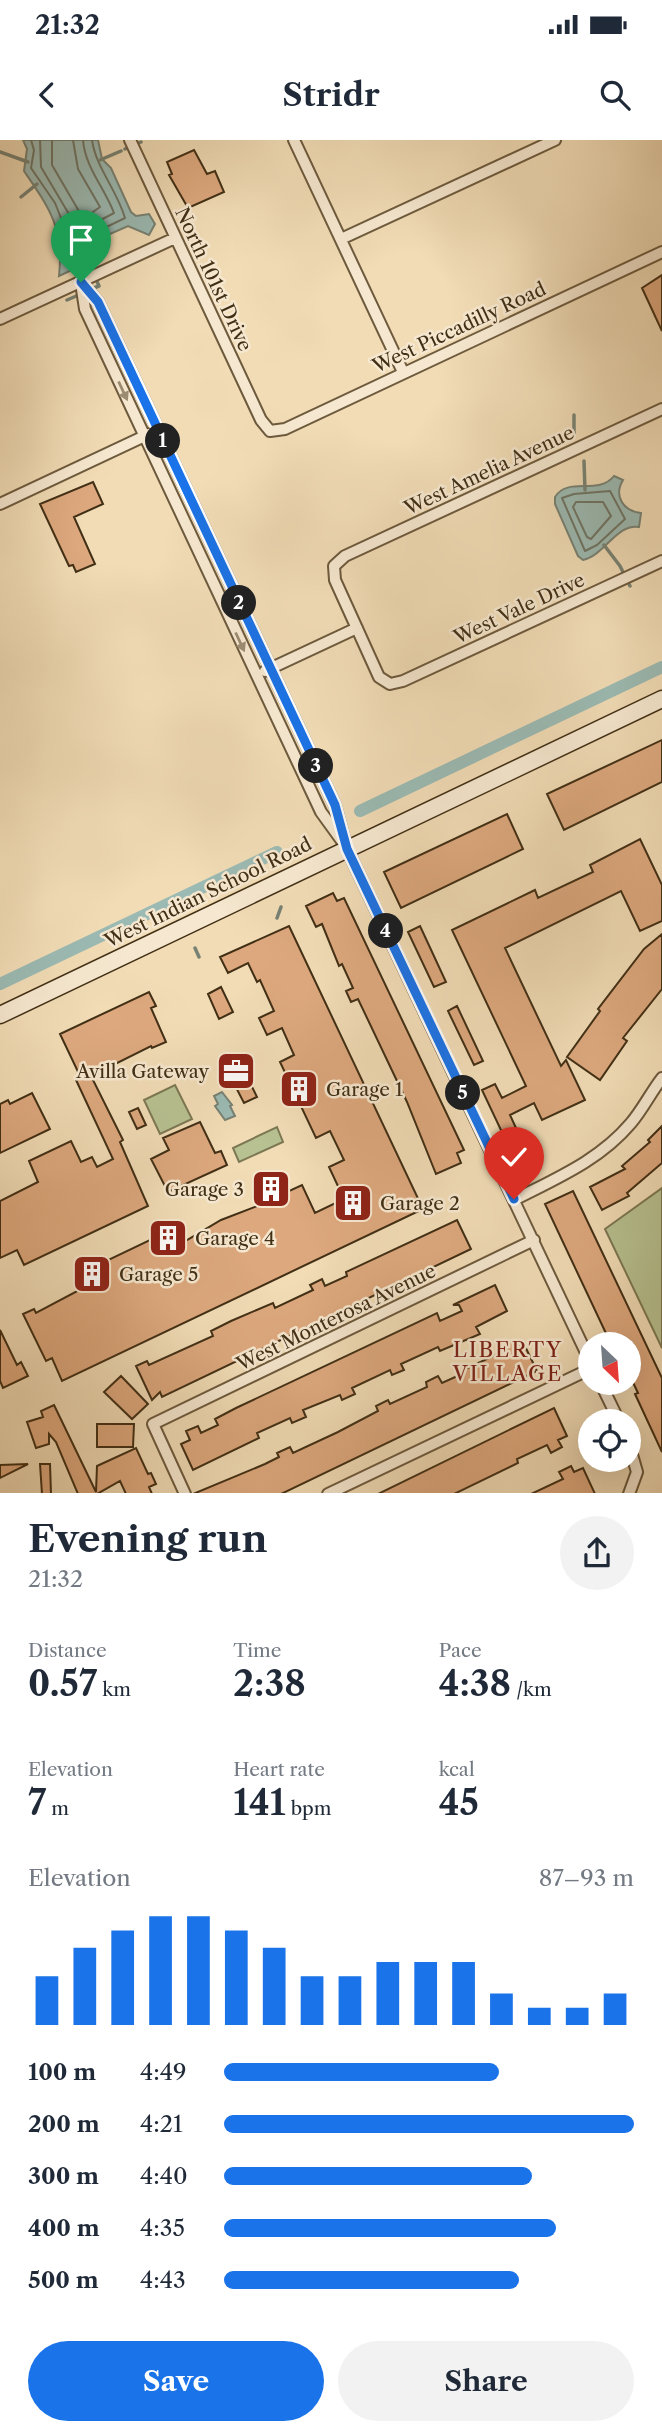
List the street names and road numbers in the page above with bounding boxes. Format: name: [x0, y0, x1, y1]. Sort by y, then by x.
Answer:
street label: North 101st Drive: [170, 204, 257, 355]
street label: West Piccadilly Road: [368, 277, 550, 378]
street label: West Amelia Avenue: [400, 421, 578, 520]
street label: West Vale Drive: [449, 568, 588, 649]
street label: West Indian School Road: [100, 832, 316, 953]
street label: West Monterosa Avenue: [232, 1259, 440, 1376]

